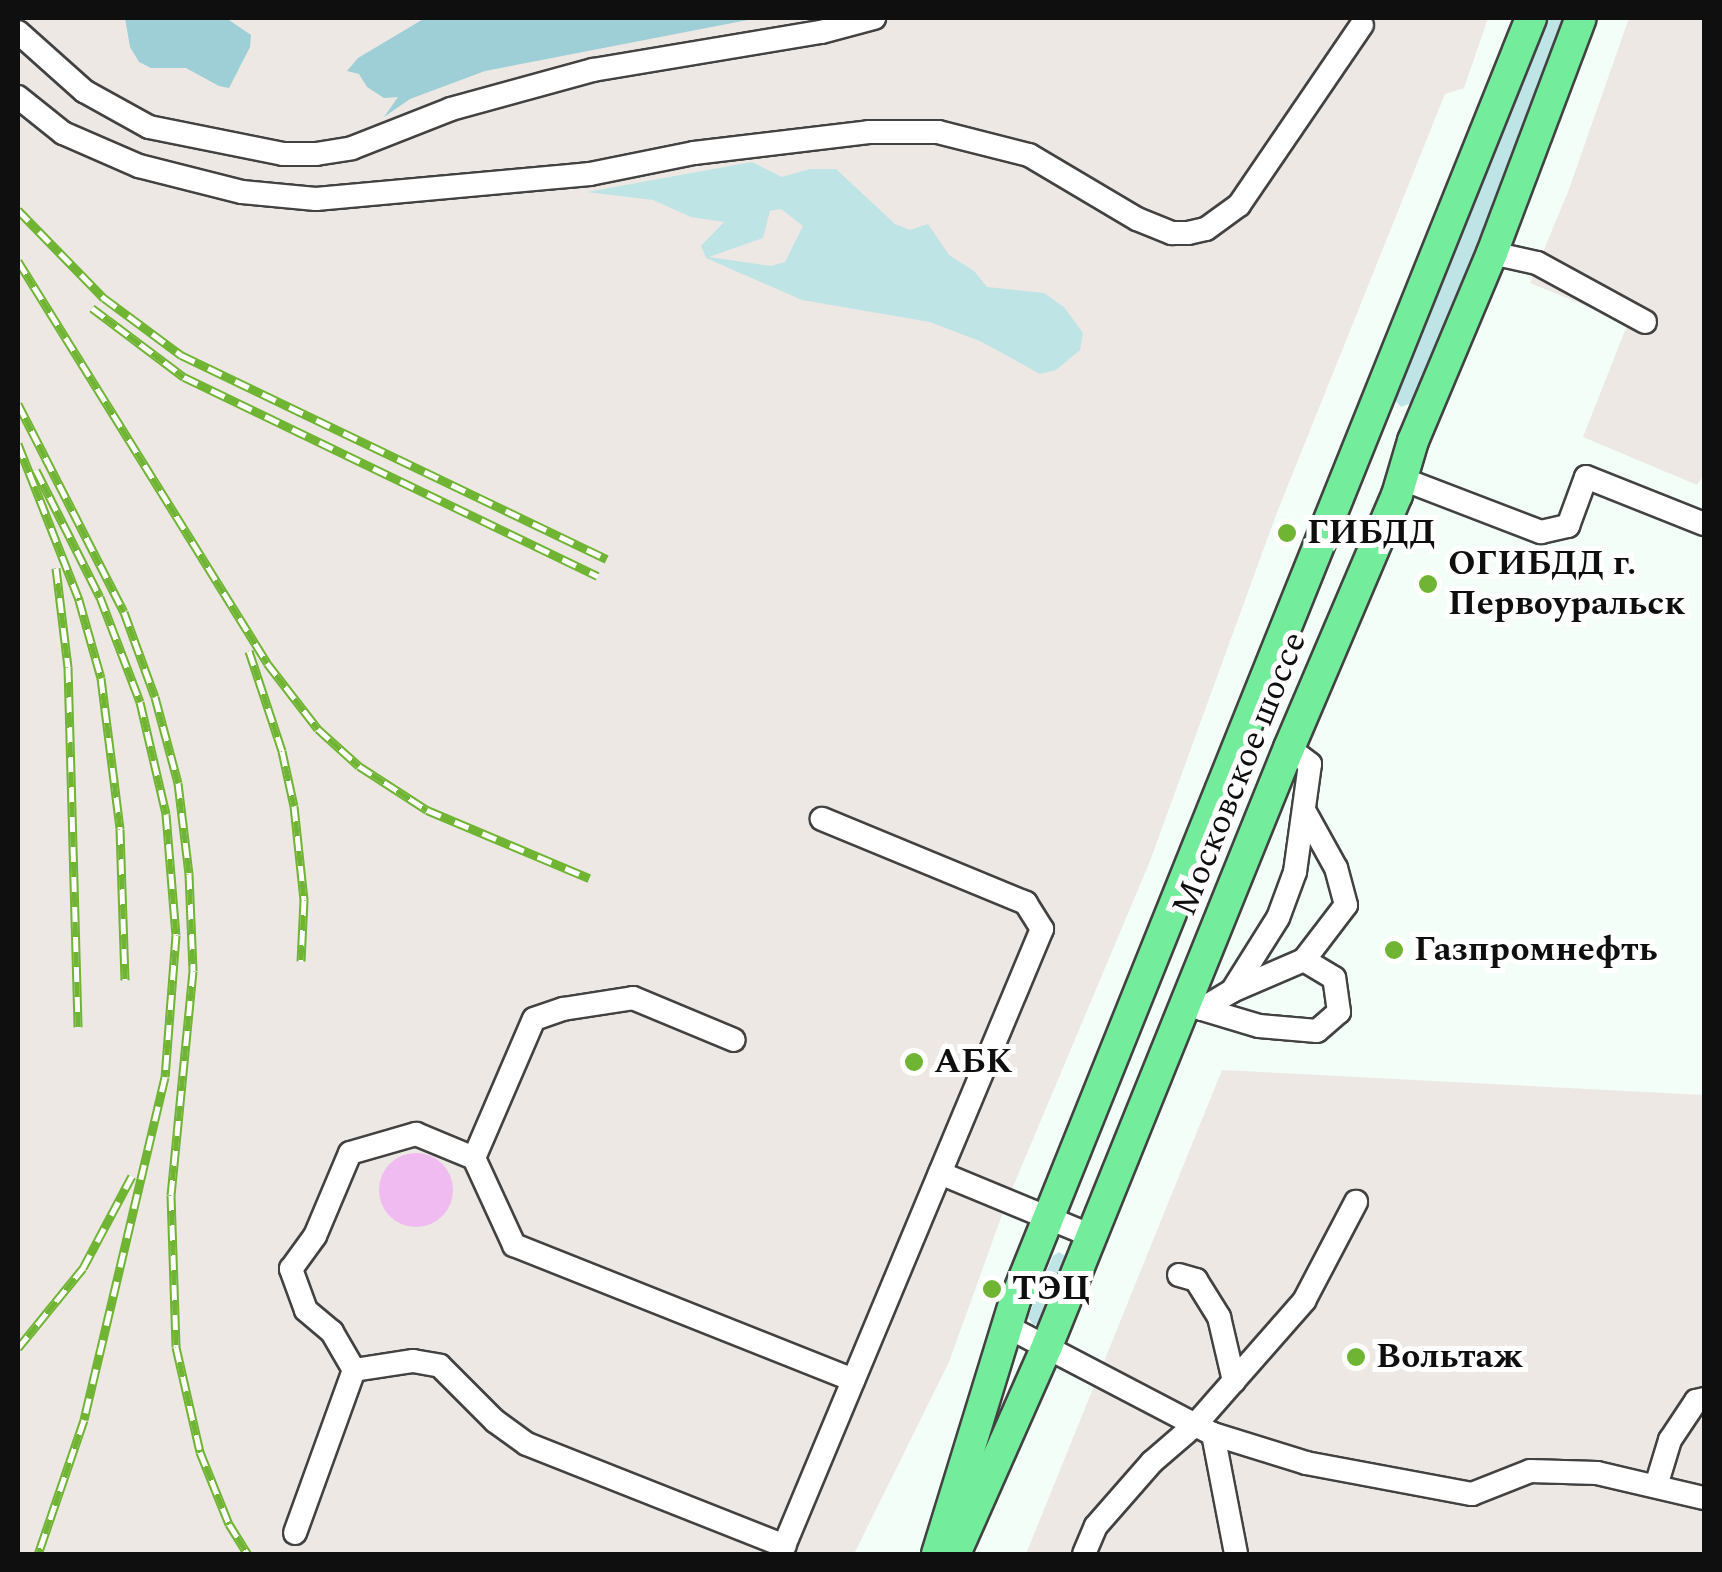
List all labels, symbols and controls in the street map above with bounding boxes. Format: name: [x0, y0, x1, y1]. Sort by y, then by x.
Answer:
place label: ГИБДД: [1307, 512, 1435, 554]
marker: ГИБДД: [1276, 522, 1298, 544]
place label: ОГИБДД г. Первоуральск: [1448, 543, 1685, 625]
marker: ОГИБДД г. Первоуральск: [1417, 573, 1439, 595]
street label: Московское шоссе: [1164, 626, 1316, 922]
place label: Газпромнефть: [1414, 929, 1657, 971]
marker: Газпромнефть: [1383, 939, 1405, 961]
place label: АБК: [934, 1041, 1013, 1083]
marker: АБК: [903, 1051, 925, 1073]
place label: ТЭЦ: [1012, 1268, 1090, 1310]
marker: ТЭЦ: [981, 1278, 1003, 1300]
place label: Вольтаж: [1376, 1336, 1523, 1378]
marker: Вольтаж: [1345, 1346, 1367, 1368]

